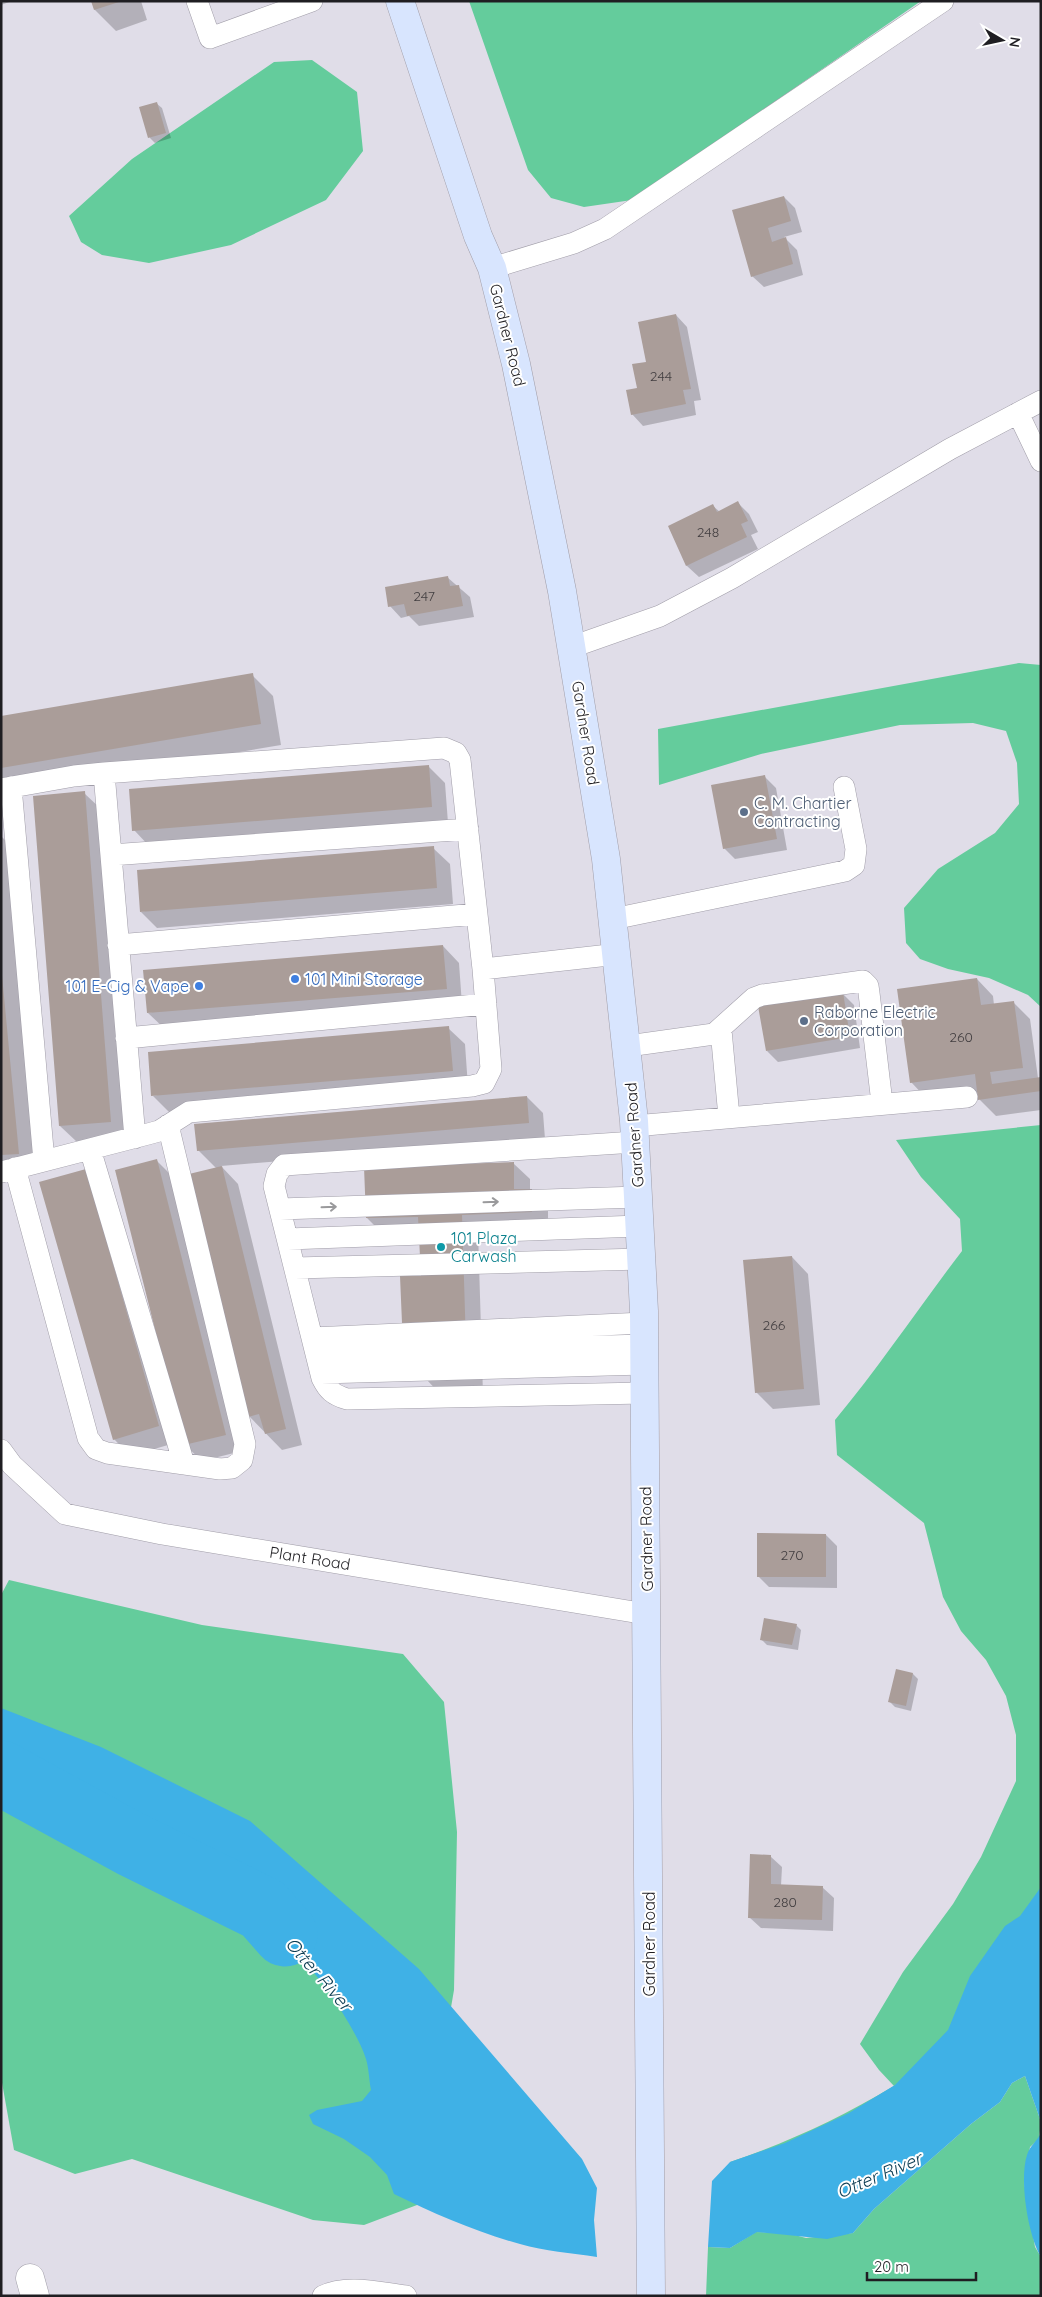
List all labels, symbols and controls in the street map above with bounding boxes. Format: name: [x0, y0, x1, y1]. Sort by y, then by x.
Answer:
north arrow: [977, 15, 1027, 65]
text: N: [1005, 36, 1025, 49]
street label: Gardner Road: [486, 282, 530, 388]
house number: 244: [650, 367, 672, 385]
house number: 248: [697, 523, 719, 541]
house number: 247: [413, 587, 435, 605]
street label: Gardner Road: [568, 680, 604, 786]
place label: C. M. Chartier Contracting: [754, 793, 852, 831]
marker: C. M. Chartier Contracting: [738, 806, 750, 818]
place label: 101 Mini Storage: [305, 969, 423, 989]
marker: 101 Mini Storage: [289, 973, 301, 985]
place label: 101 E-Cig & Vape: [66, 976, 189, 996]
marker: 101 E-Cig & Vape: [193, 980, 205, 992]
place label: Raborne Electric Corporation: [814, 1002, 936, 1040]
marker: Raborne Electric Corporation: [798, 1015, 810, 1027]
house number: 260: [949, 1028, 973, 1046]
street label: Gardner Road: [620, 1082, 648, 1188]
one-way arrow: [483, 1197, 499, 1206]
one-way arrow: [320, 1202, 337, 1212]
place label: 101 Plaza Carwash: [451, 1228, 517, 1266]
marker: 101 Plaza Carwash: [435, 1241, 447, 1253]
house number: 266: [763, 1316, 786, 1334]
street label: Gardner Road: [635, 1486, 657, 1592]
street label: Plant Road: [268, 1542, 352, 1574]
house number: 270: [780, 1546, 804, 1564]
street label: Gardner Road: [639, 1891, 659, 1997]
house number: 280: [773, 1893, 797, 1911]
water label: Otter River: [281, 1932, 359, 2017]
water label: Otter River: [833, 2146, 927, 2203]
scale bar: [867, 2250, 976, 2282]
text: 20 m: [874, 2257, 909, 2276]

